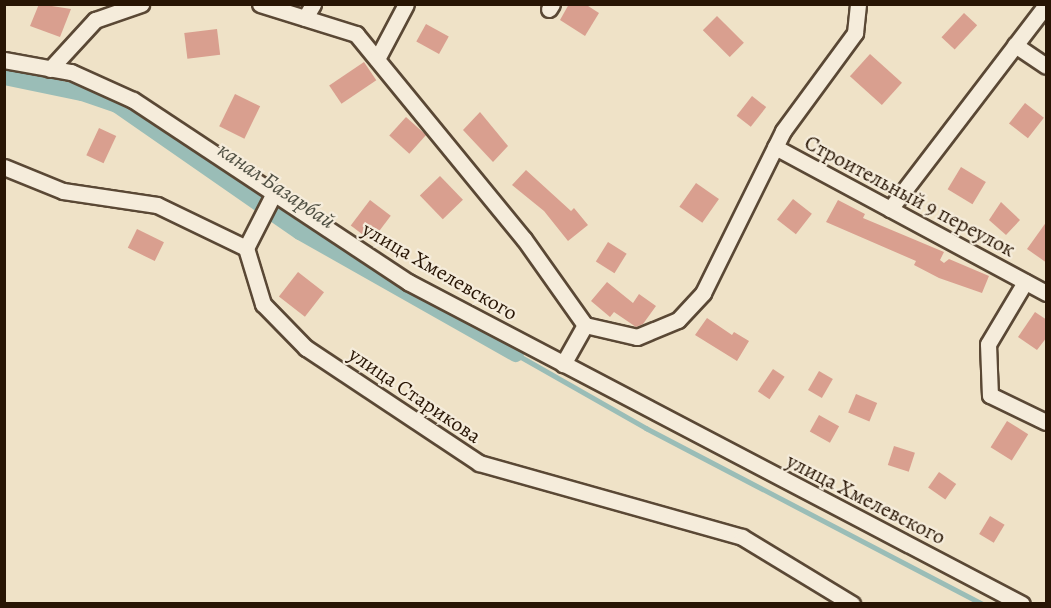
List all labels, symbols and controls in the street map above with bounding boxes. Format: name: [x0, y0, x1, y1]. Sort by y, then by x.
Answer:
street label: Строительный 9 переулок: [800, 130, 1020, 262]
water label: канал Базарбай: [212, 137, 340, 235]
street label: улица Хмелевского: [358, 216, 522, 326]
street label: улица Старикова: [344, 341, 486, 449]
street label: улица Хмелевского: [782, 448, 950, 550]

